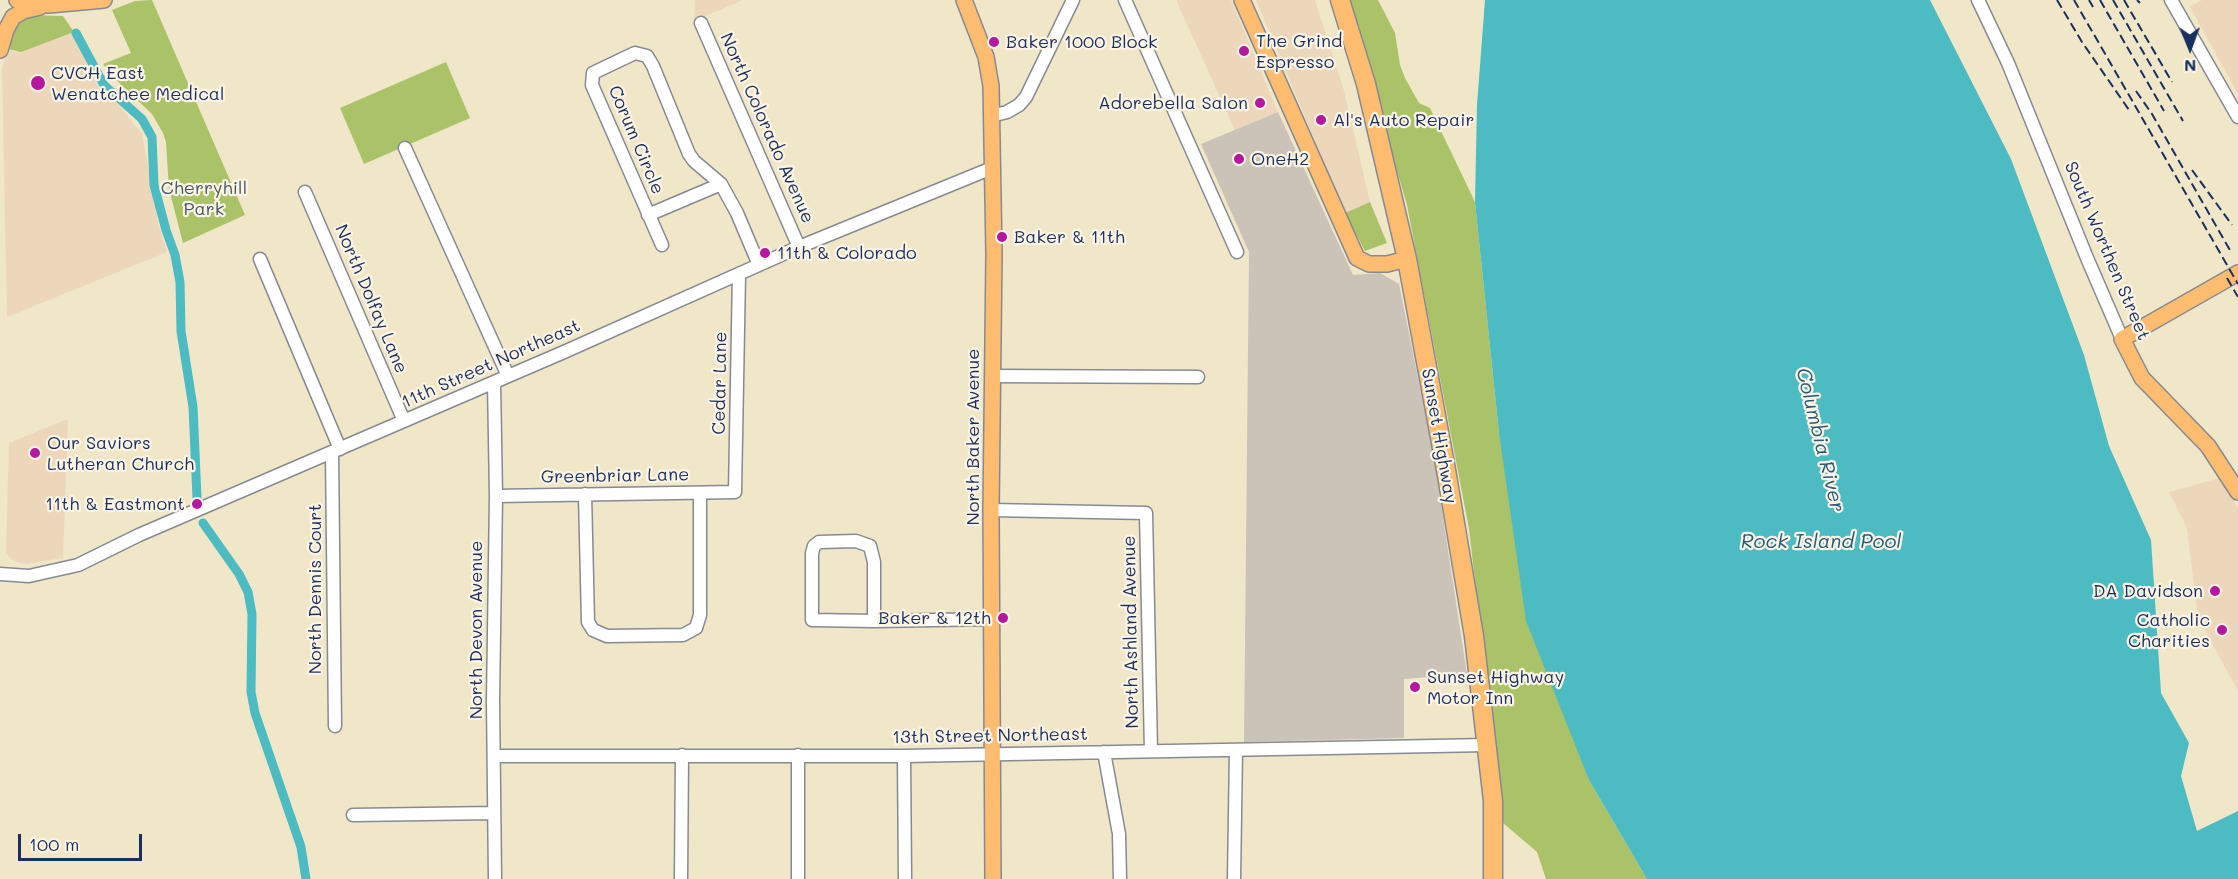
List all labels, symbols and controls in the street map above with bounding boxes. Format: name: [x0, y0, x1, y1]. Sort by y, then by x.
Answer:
north arrow: [2160, 18, 2220, 78]
street label: North Colorado Avenue: [715, 30, 819, 226]
place label: The Grind Espresso: [1256, 30, 1342, 72]
place label: Baker 1000 Block: [1006, 31, 1158, 53]
marker: Baker 1000 Block: [987, 35, 1001, 49]
marker: The Grind Espresso: [1237, 44, 1251, 58]
text: N: [2184, 56, 2197, 77]
place label: CVCH East Wenatchee Medical: [51, 62, 225, 104]
marker: CVCH East Wenatchee Medical: [29, 74, 47, 92]
street label: Corum Circle: [603, 82, 669, 198]
place label: Adorebella Salon: [1098, 92, 1248, 114]
marker: Adorebella Salon: [1253, 96, 1267, 110]
place label: Al's Auto Repair: [1333, 109, 1475, 131]
marker: Al's Auto Repair: [1314, 113, 1328, 127]
place label: OneH2: [1251, 148, 1309, 170]
marker: OneH2: [1232, 152, 1246, 166]
street label: South Worthen Street: [2060, 158, 2154, 344]
park label: Cherryhill Park: [161, 177, 247, 219]
street label: North Dolfay Lane: [330, 221, 412, 377]
place label: Baker & 11th: [1014, 226, 1125, 248]
marker: Baker & 11th: [995, 230, 1009, 244]
place label: 11th & Colorado: [777, 242, 917, 264]
marker: 11th & Colorado: [758, 246, 772, 260]
street label: 11th Street Northeast: [398, 315, 584, 413]
street label: Cedar Lane: [708, 331, 732, 435]
street label: North Baker Avenue: [962, 349, 984, 525]
water label: Columbia River: [1790, 365, 1850, 515]
street label: Sunset Highway: [1416, 367, 1462, 505]
place label: Our Saviors Lutheran Church: [47, 432, 194, 474]
marker: Our Saviors Lutheran Church: [28, 446, 42, 460]
street label: Greenbriar Lane: [541, 464, 689, 488]
place label: 11th & Eastmont: [45, 493, 185, 515]
marker: 11th & Eastmont: [190, 497, 204, 511]
street label: North Dennis Court: [304, 504, 326, 674]
water label: Rock Island Pool: [1741, 530, 1901, 554]
street label: North Ashland Avenue: [1119, 535, 1143, 729]
street label: North Devon Avenue: [465, 541, 487, 719]
place label: DA Davidson: [2093, 580, 2203, 602]
marker: DA Davidson: [2208, 584, 2222, 598]
place label: Baker & 12th: [878, 607, 991, 629]
place label: Catholic Charities: [2128, 609, 2210, 652]
marker: Baker & 12th: [996, 611, 1010, 625]
marker: Catholic Charities: [2215, 623, 2229, 637]
place label: Sunset Highway Motor Inn: [1427, 666, 1564, 708]
marker: Sunset Highway Motor Inn: [1408, 680, 1422, 694]
street label: 13th Street Northeast: [892, 723, 1088, 749]
scale bar: [21, 822, 146, 860]
text: 100 m: [29, 832, 79, 856]

